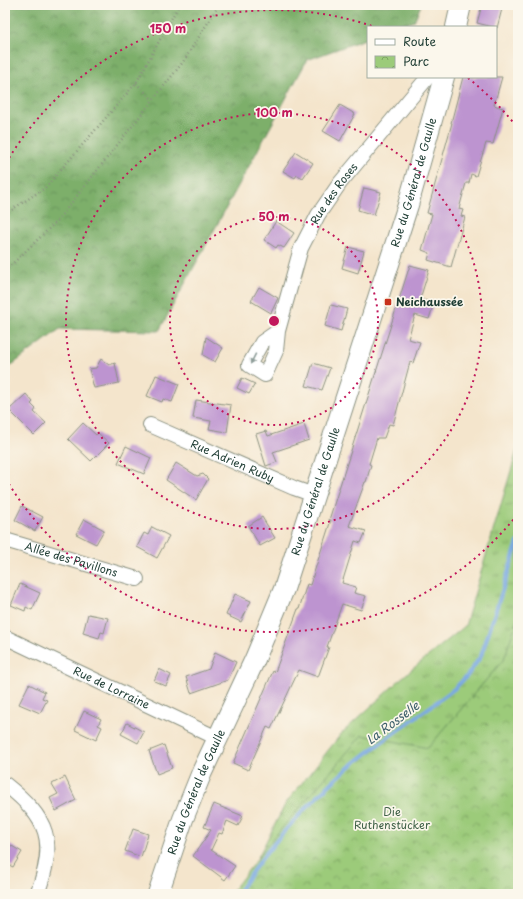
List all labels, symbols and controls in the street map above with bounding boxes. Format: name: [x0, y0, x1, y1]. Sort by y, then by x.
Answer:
text: 150 m: [150, 19, 186, 37]
legend: [367, 26, 497, 78]
text: Route: [403, 32, 436, 50]
text: Parc: [403, 52, 429, 70]
text: 100 m: [255, 103, 293, 121]
street label: Rue du Général de Gaulle: [386, 116, 440, 249]
street label: Rue des Roses: [306, 159, 361, 227]
text: 50 m: [258, 207, 290, 225]
place label: Neichaussée: [396, 293, 464, 310]
marker: Neichaussée: [383, 297, 393, 307]
centre of rings: [267, 314, 281, 328]
one-way arrow: [250, 354, 256, 365]
street label: Rue du Général de Gaulle: [286, 425, 344, 558]
street label: Rue Adrien Ruby: [188, 435, 277, 486]
street label: Allée des Pavillons: [23, 537, 120, 581]
street label: Rue de Lorraine: [71, 662, 153, 713]
water label: La Rosselle: [362, 696, 423, 748]
street label: Rue du Général de Gaulle: [163, 726, 229, 857]
park label: Die Ruthenstücker: [354, 803, 431, 833]

